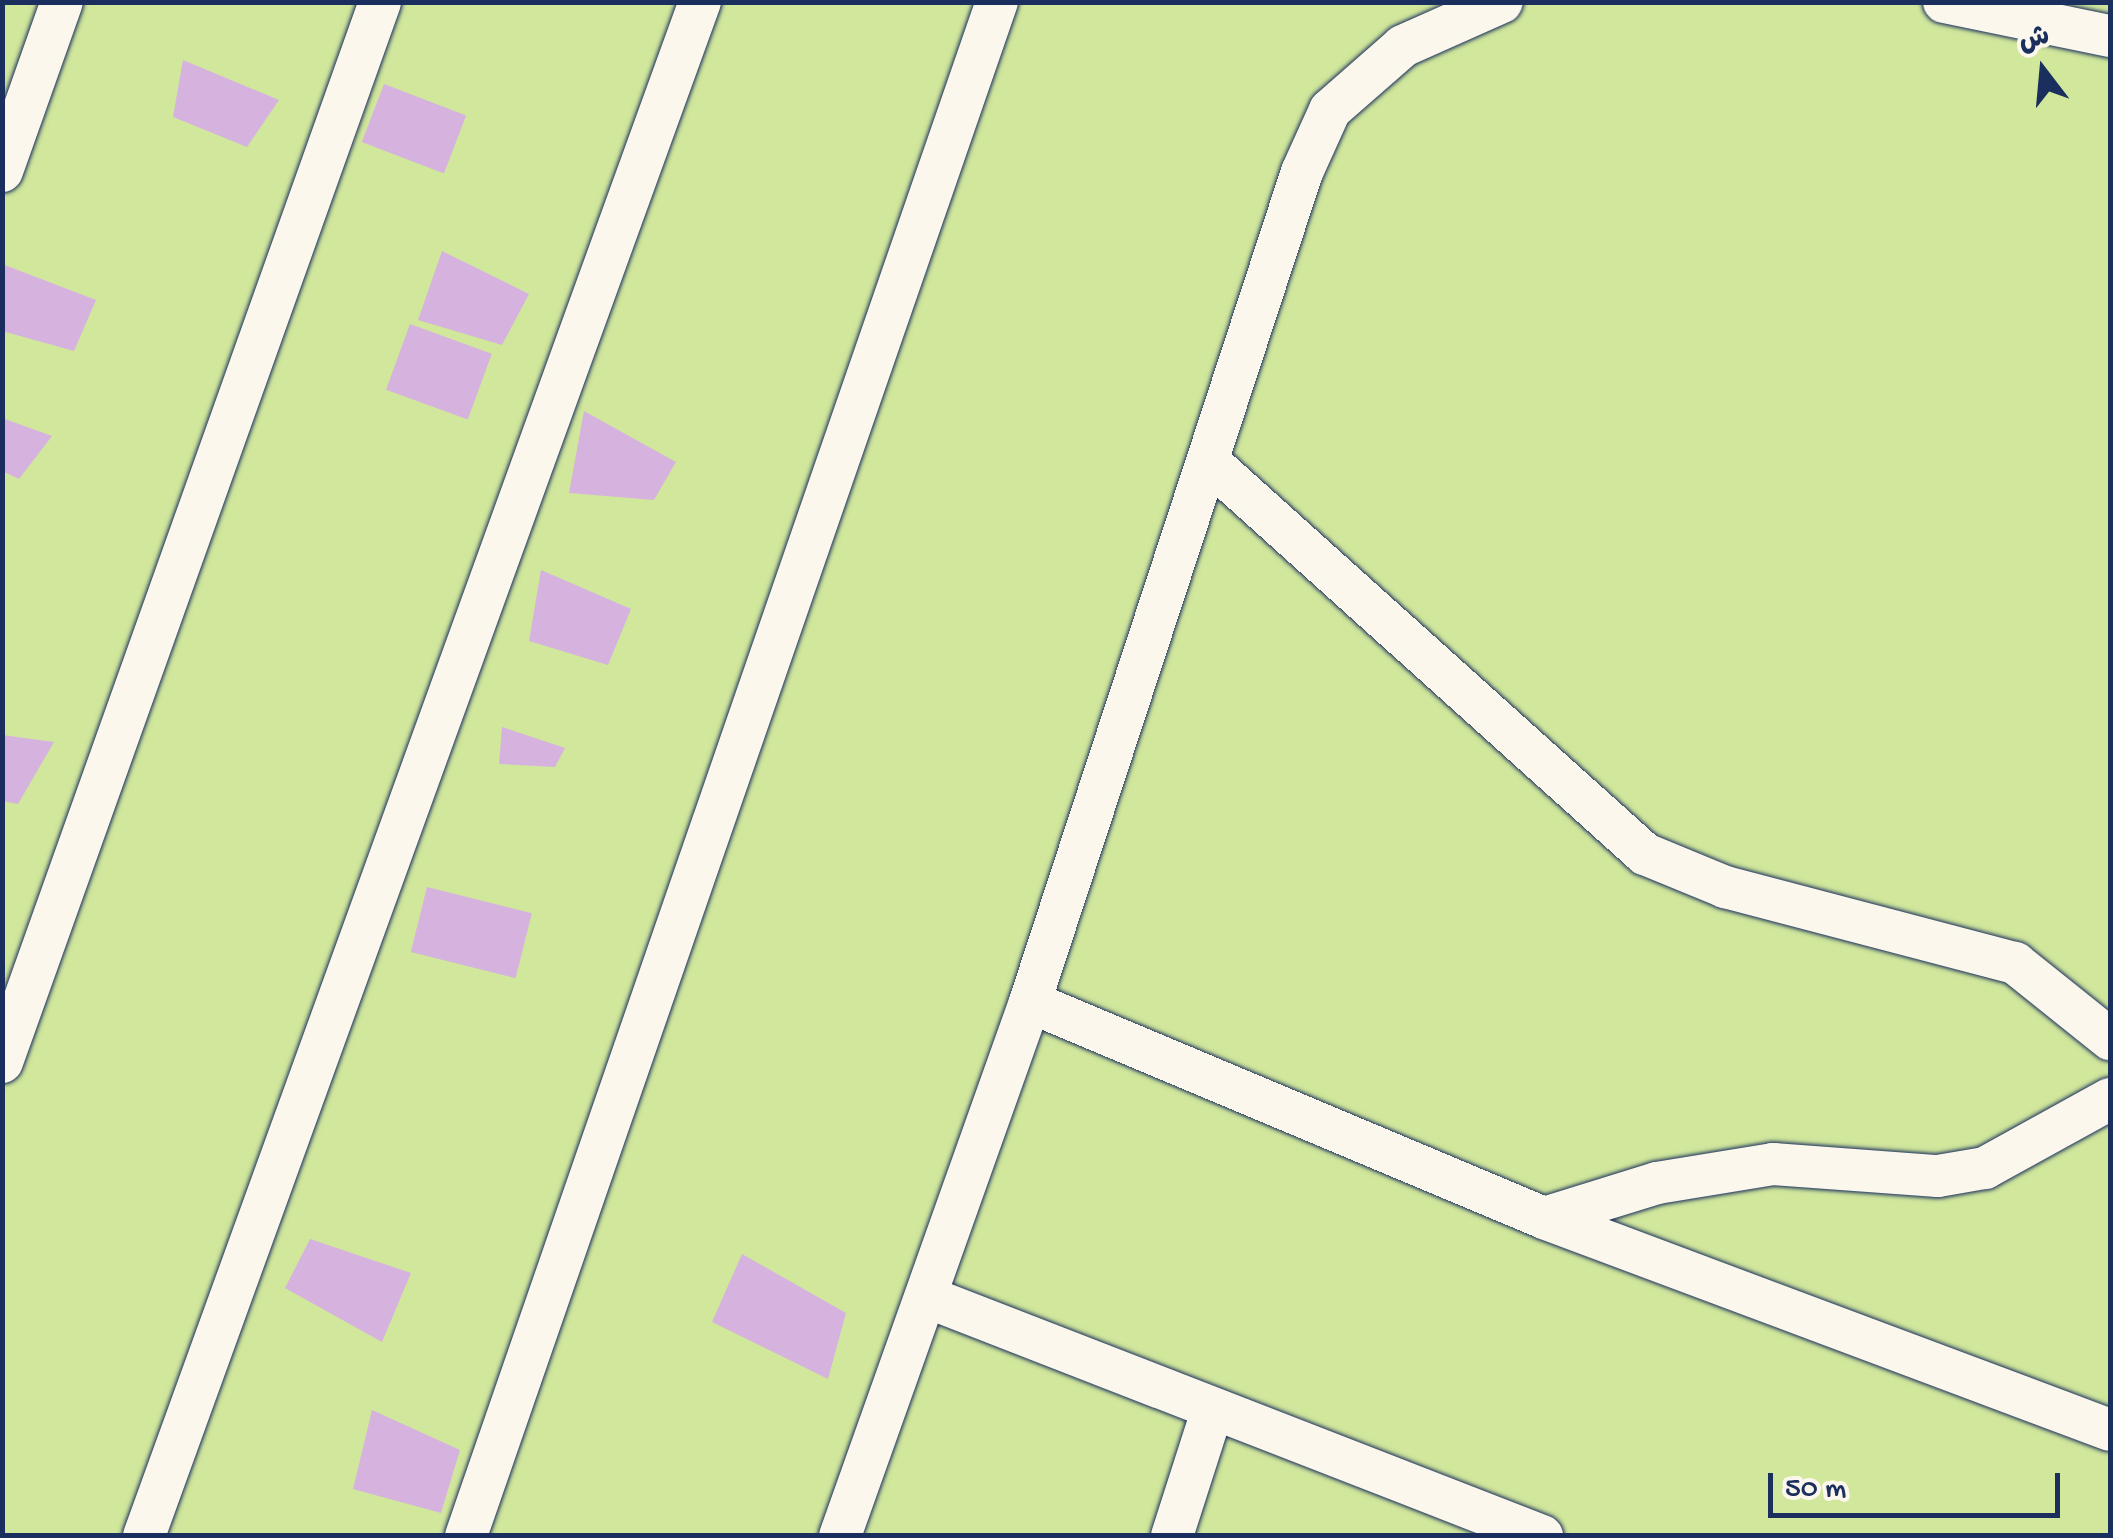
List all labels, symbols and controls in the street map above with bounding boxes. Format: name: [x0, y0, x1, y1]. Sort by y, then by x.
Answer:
north arrow: [1993, 20, 2093, 120]
text: ش: [2015, 21, 2054, 61]
scale bar: [1773, 1453, 2066, 1515]
text: 50 m: [1785, 1473, 1846, 1508]

